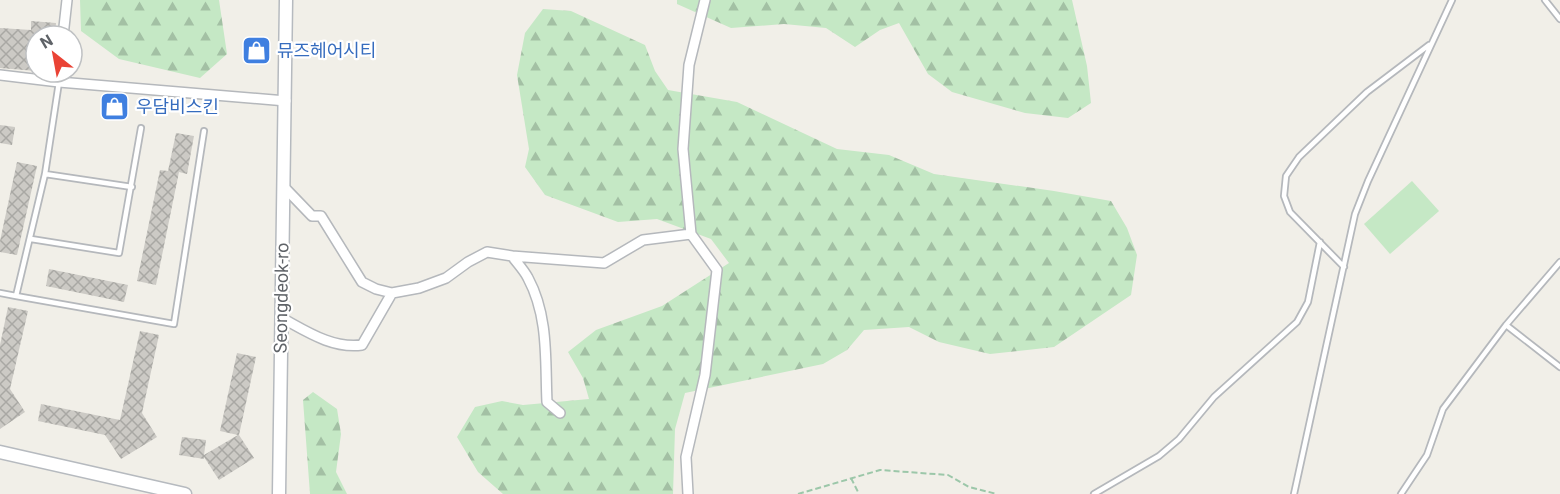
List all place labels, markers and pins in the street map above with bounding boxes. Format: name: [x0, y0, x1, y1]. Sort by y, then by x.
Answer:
shop icon: 뮤즈헤어시티: [240, 34, 272, 66]
place label: 뮤즈헤어시티: [277, 40, 376, 61]
shop icon: 우담비스킨: [99, 90, 131, 122]
place label: 우담비스킨: [136, 96, 219, 117]

